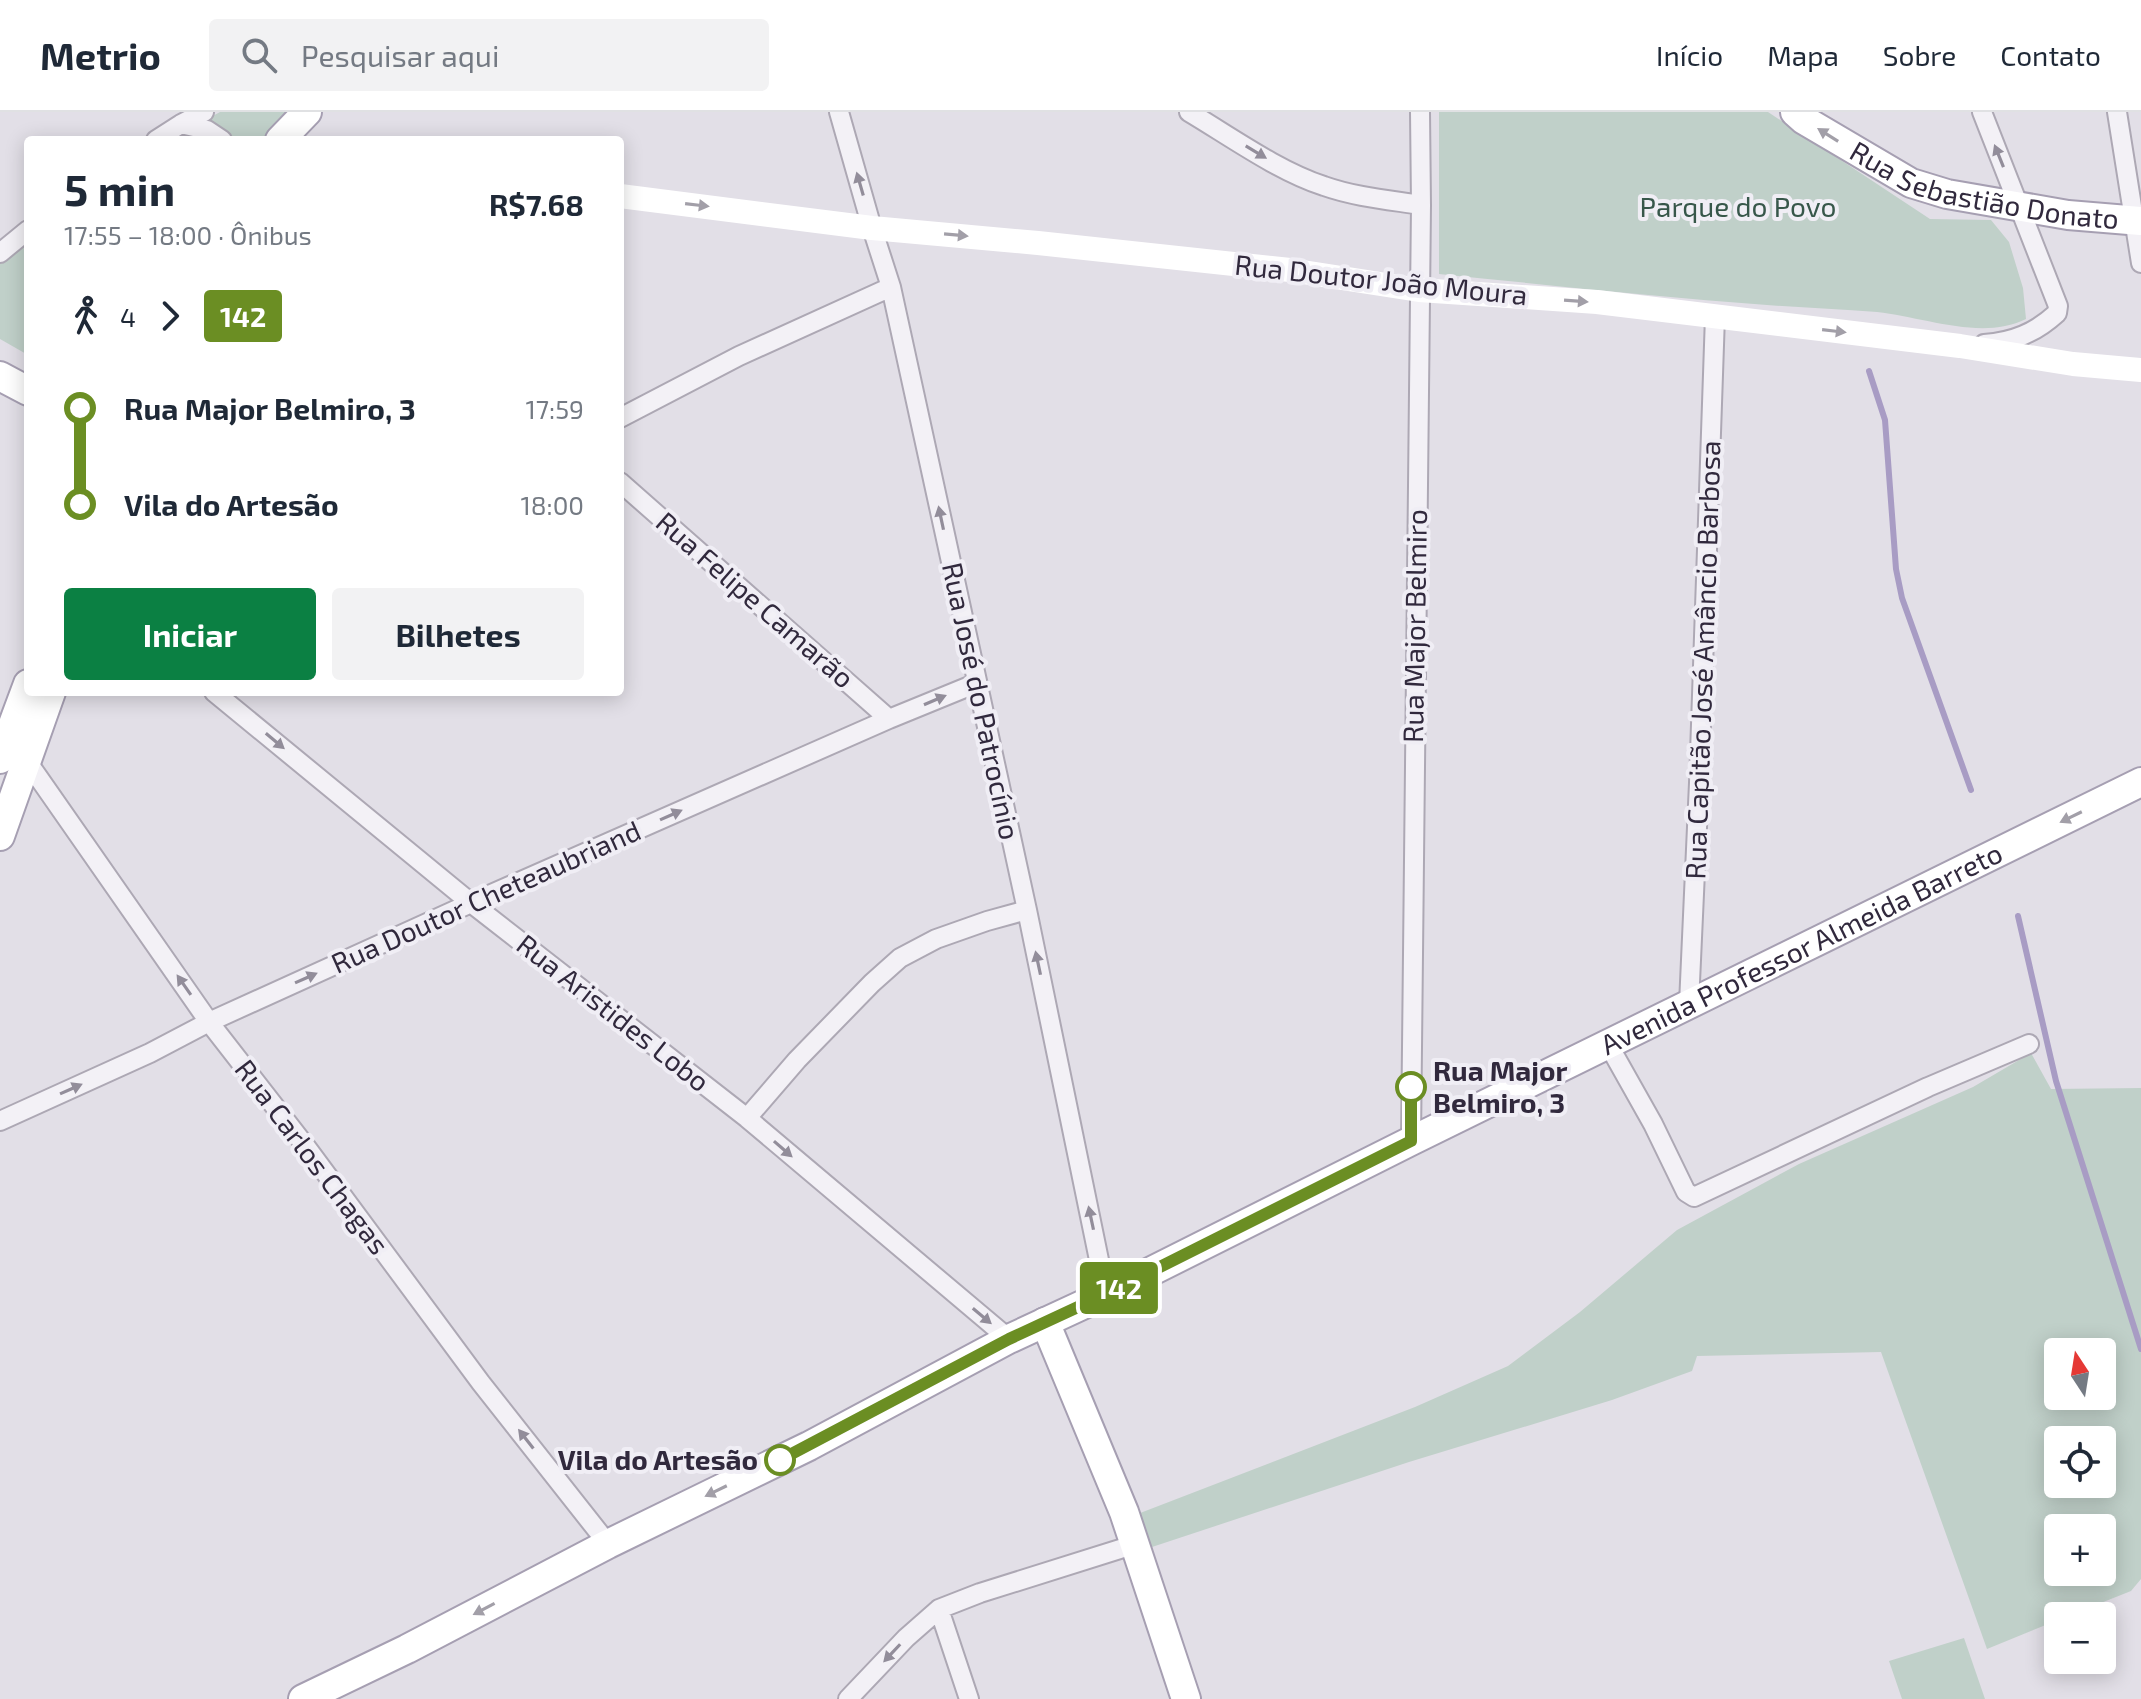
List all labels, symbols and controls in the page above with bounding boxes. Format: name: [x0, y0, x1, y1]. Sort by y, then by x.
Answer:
search box: [209, 19, 769, 91]
text: Metrio: [40, 32, 161, 78]
icon: search: [237, 33, 281, 77]
text: Pesquisar aqui: [301, 37, 499, 73]
text: Início: [1656, 38, 1723, 72]
text: Mapa: [1767, 38, 1839, 72]
text: Sobre: [1883, 38, 1956, 72]
text: Contato: [2000, 38, 2101, 72]
one-way arrow: [1817, 128, 1839, 142]
street label: Rua Sebastião Donato: [1844, 133, 2120, 235]
one-way arrow: [1992, 143, 2005, 167]
one-way arrow: [1245, 145, 1267, 159]
text: 5 min: [64, 162, 175, 215]
one-way arrow: [853, 171, 865, 196]
text: R$7.68: [489, 186, 584, 222]
park label: Parque do Povo: [1640, 189, 1836, 223]
one-way arrow: [685, 199, 710, 212]
text: 17:55 – 18:00 · Ônibus: [64, 219, 312, 250]
one-way arrow: [944, 229, 969, 242]
street label: Rua Doutor João Moura: [1233, 247, 1529, 311]
icon: walk: [64, 294, 108, 338]
icon: forward: [148, 294, 192, 338]
one-way arrow: [1564, 295, 1589, 308]
text: 142: [220, 299, 266, 333]
text: 4: [120, 301, 136, 332]
one-way arrow: [1822, 325, 1847, 338]
text: Rua Major Belmiro, 3: [124, 390, 416, 426]
text: 17:59: [525, 393, 584, 424]
street label: Rua Capitão José Amâncio Barbosa: [1677, 440, 1727, 880]
text: Vila do Artesão: [124, 486, 339, 522]
text: 18:00: [520, 489, 584, 520]
street label: Rua Felipe Camarão: [650, 504, 862, 694]
one-way arrow: [934, 505, 947, 530]
street label: Rua Major Belmiro: [1395, 509, 1433, 743]
street label: Rua José do Patrocínio: [936, 559, 1028, 842]
button: Iniciar: [64, 588, 316, 680]
button: Bilhetes: [332, 588, 584, 680]
one-way arrow: [923, 693, 947, 706]
one-way arrow: [264, 732, 284, 749]
one-way arrow: [660, 808, 683, 822]
one-way arrow: [2060, 810, 2083, 824]
street label: Rua Doutor Cheteaubriand: [326, 812, 645, 980]
street label: Avenida Professor Almeida Barreto: [1595, 835, 2008, 1061]
street label: Rua Aristides Lobo: [510, 926, 717, 1098]
one-way arrow: [1031, 950, 1044, 975]
one-way arrow: [294, 971, 318, 984]
one-way arrow: [177, 975, 192, 996]
street label: Rua Carlos Chagas: [229, 1052, 397, 1260]
place label: Rua Major Belmiro, 3: [1433, 1053, 1568, 1119]
marker: Rua Major Belmiro, 3: [1396, 1072, 1426, 1102]
one-way arrow: [59, 1082, 83, 1096]
one-way arrow: [773, 1140, 793, 1157]
one-way arrow: [1084, 1205, 1097, 1230]
line badge: 142: [1073, 1262, 1165, 1314]
text: 142: [1096, 1271, 1142, 1305]
one-way arrow: [972, 1307, 992, 1324]
north arrow: [2044, 1338, 2116, 1410]
map controls: [2044, 1338, 2116, 1674]
button: locate: [2044, 1426, 2116, 1498]
one-way arrow: [518, 1429, 534, 1449]
place label: Vila do Artesão: [558, 1442, 758, 1476]
marker: Vila do Artesão: [765, 1445, 795, 1475]
one-way arrow: [705, 1484, 728, 1498]
button: +: [2044, 1514, 2116, 1586]
button: −: [2044, 1602, 2116, 1674]
one-way arrow: [473, 1603, 496, 1616]
one-way arrow: [884, 1643, 902, 1662]

